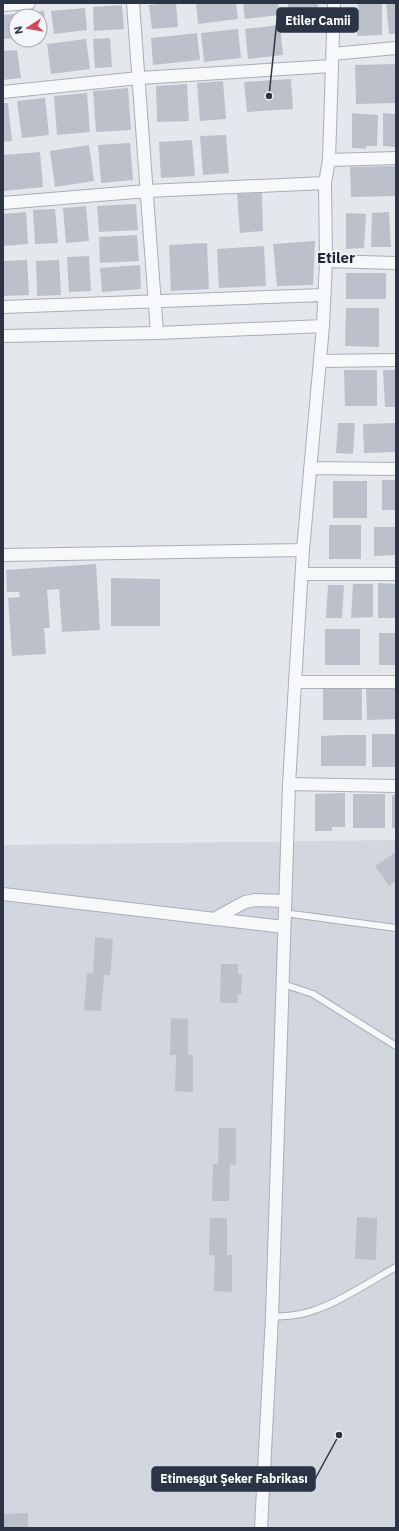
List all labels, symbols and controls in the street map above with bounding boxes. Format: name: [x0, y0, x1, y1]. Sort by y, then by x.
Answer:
north arrow: [8, 8, 48, 48]
callout: Etiler Camii: [277, 8, 358, 32]
text: Etiler Camii: [285, 13, 351, 28]
text: N: [11, 25, 26, 35]
district label: Etiler: [317, 248, 355, 267]
callout: Etimesgut Şeker Fabrikası: [152, 1467, 315, 1491]
text: Etimesgut Şeker Fabrikası: [160, 1471, 308, 1486]

